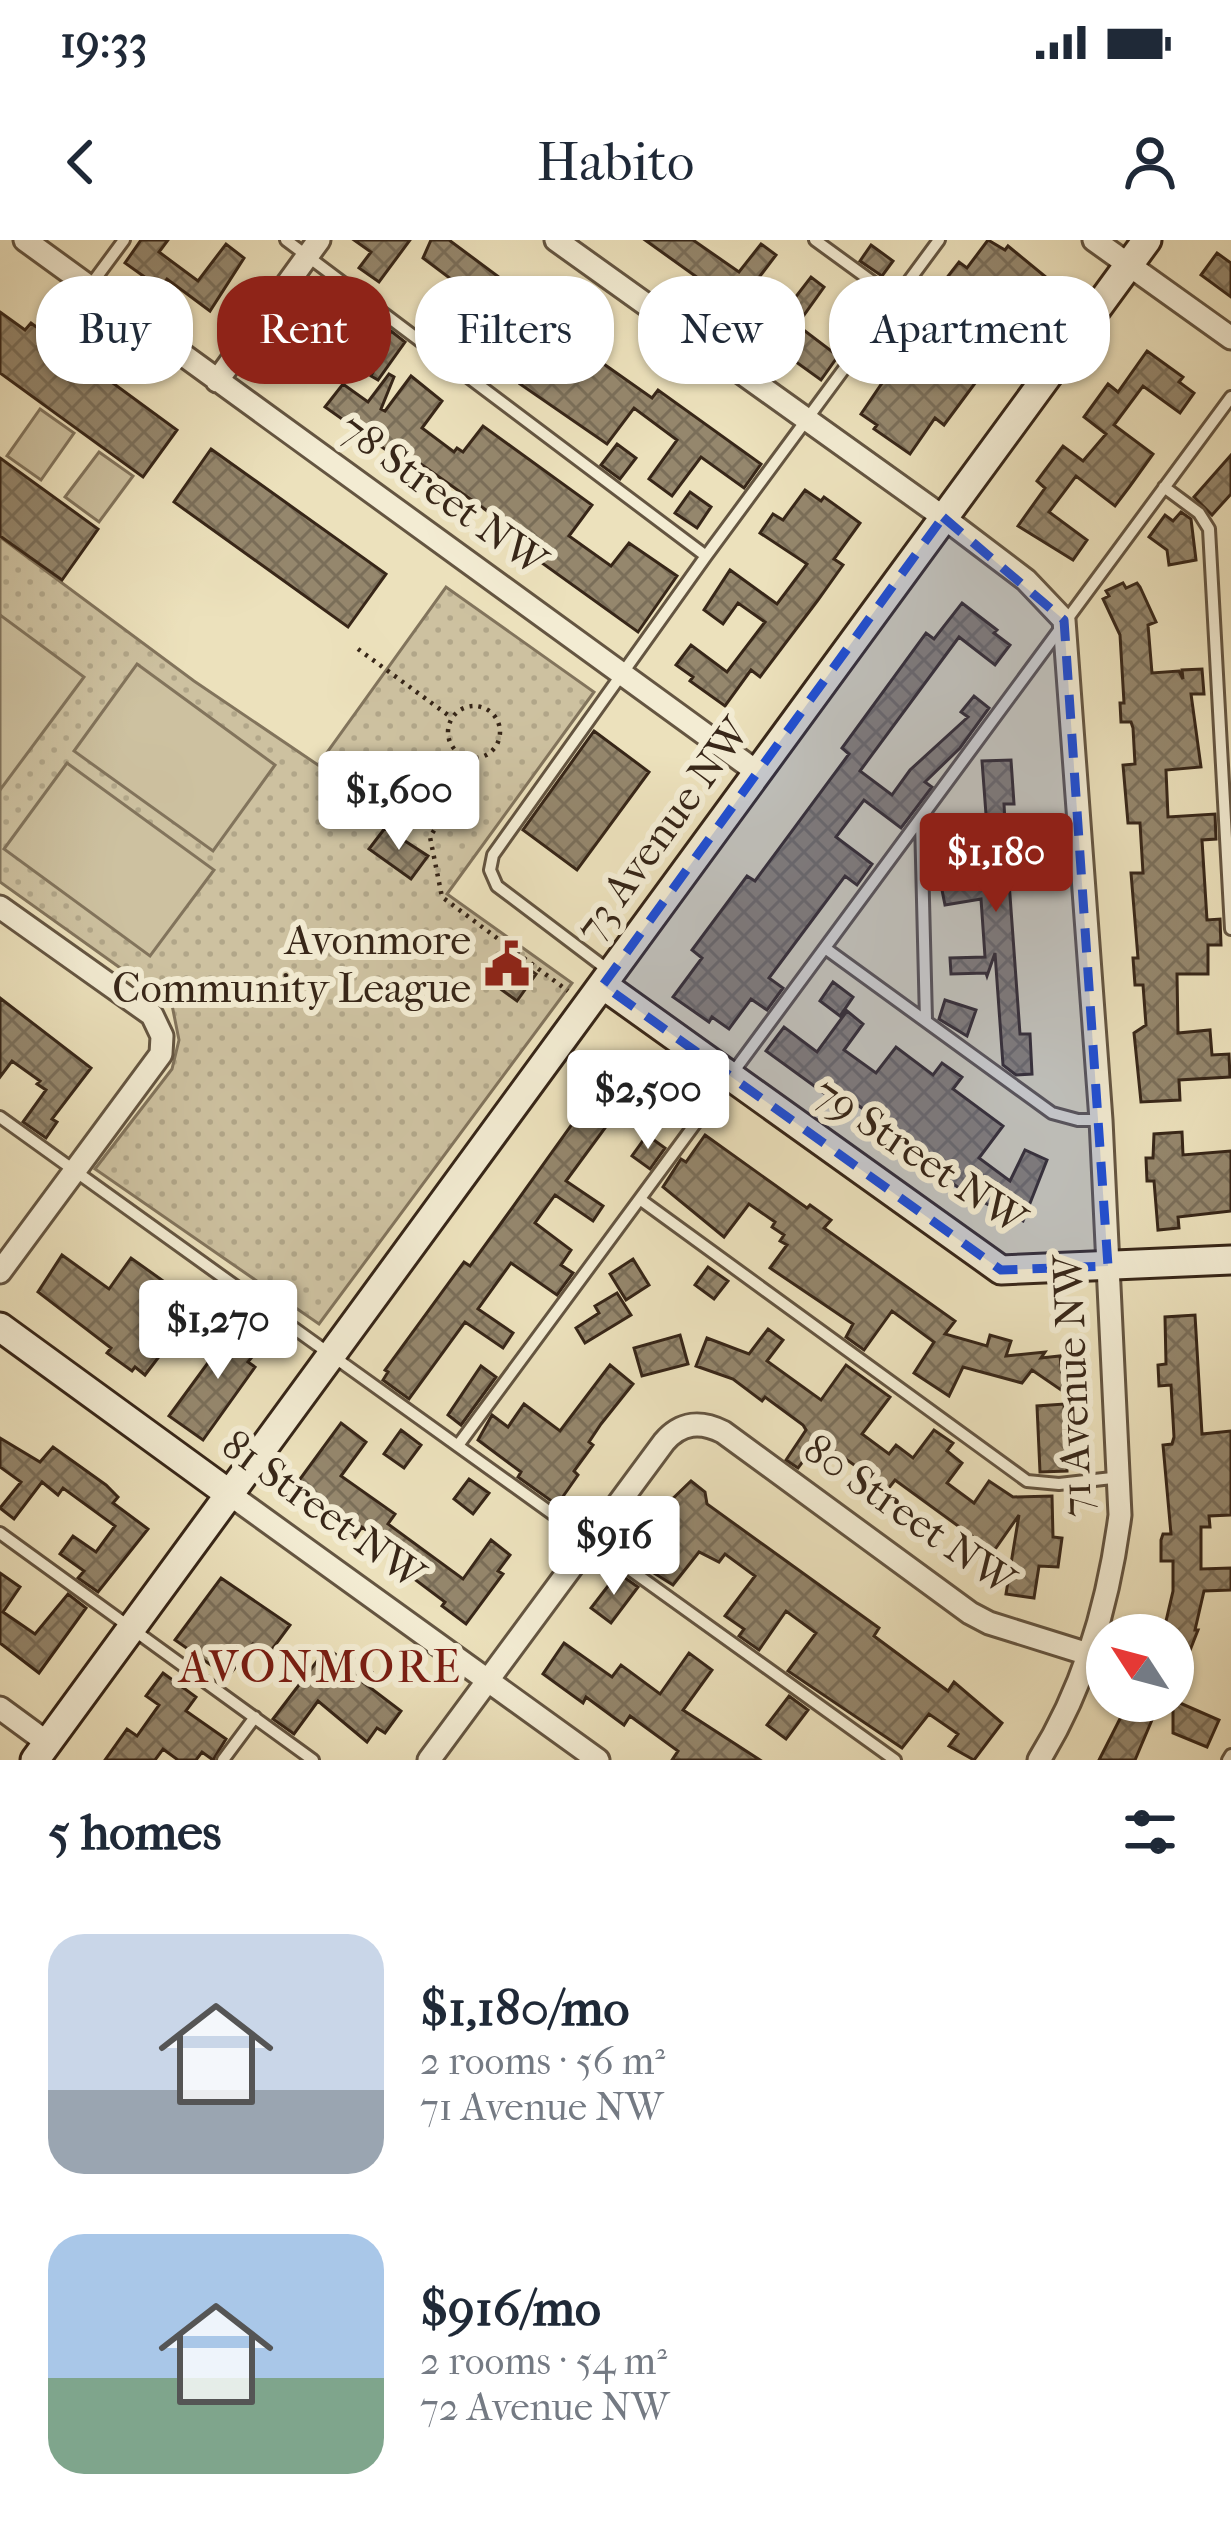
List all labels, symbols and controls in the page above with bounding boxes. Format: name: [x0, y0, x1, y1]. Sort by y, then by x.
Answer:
text: 19:33: [60, 16, 147, 69]
icon: back: [48, 129, 114, 195]
icon: person: [1117, 129, 1183, 195]
text: Habito: [537, 131, 694, 194]
chip: Buy: [36, 276, 193, 384]
chip: Rent: [217, 276, 391, 384]
chip: Filters: [415, 276, 614, 384]
chip: New: [638, 276, 805, 384]
chip: Apartment: [829, 276, 1110, 384]
street label: 78 Street NW: [330, 404, 557, 587]
street label: 73 Avenue NW: [566, 707, 762, 951]
pin: $1,600: [301, 751, 497, 853]
text: $1,600: [345, 767, 453, 813]
pin: $1,180: [898, 813, 1094, 915]
text: $1,180: [947, 829, 1045, 875]
place label: Avonmore Community League: [112, 916, 471, 1013]
public building icon: Avonmore Community League: [482, 939, 532, 989]
pin: $2,500: [550, 1050, 746, 1152]
text: $2,500: [594, 1066, 702, 1112]
street label: 79 Street NW: [805, 1067, 1036, 1246]
street label: 71 Avenue NW: [1044, 1252, 1102, 1518]
pin: $1,270: [120, 1280, 316, 1382]
text: $1,270: [166, 1296, 270, 1342]
street label: 81 Street NW: [212, 1420, 435, 1601]
street label: 80 Street NW: [794, 1424, 1025, 1607]
pin: $916: [543, 1496, 685, 1598]
text: $916: [576, 1512, 652, 1558]
north arrow: [1086, 1614, 1194, 1722]
map controls: [1086, 1614, 1194, 1722]
district label: AVONMORE: [177, 1641, 463, 1694]
icon: filters: [1117, 1799, 1183, 1865]
text: 5 homes: [48, 1802, 221, 1862]
text: $1,180/mo: [420, 1978, 629, 2038]
icon: home: [144, 1982, 288, 2126]
text: 2 rooms · 56 m²: [420, 2038, 665, 2084]
text: 71 Avenue NW: [420, 2084, 663, 2130]
text: $916/mo: [420, 2278, 601, 2338]
icon: home: [144, 2282, 288, 2426]
text: 2 rooms · 54 m²: [420, 2338, 667, 2384]
text: 72 Avenue NW: [420, 2384, 669, 2430]

